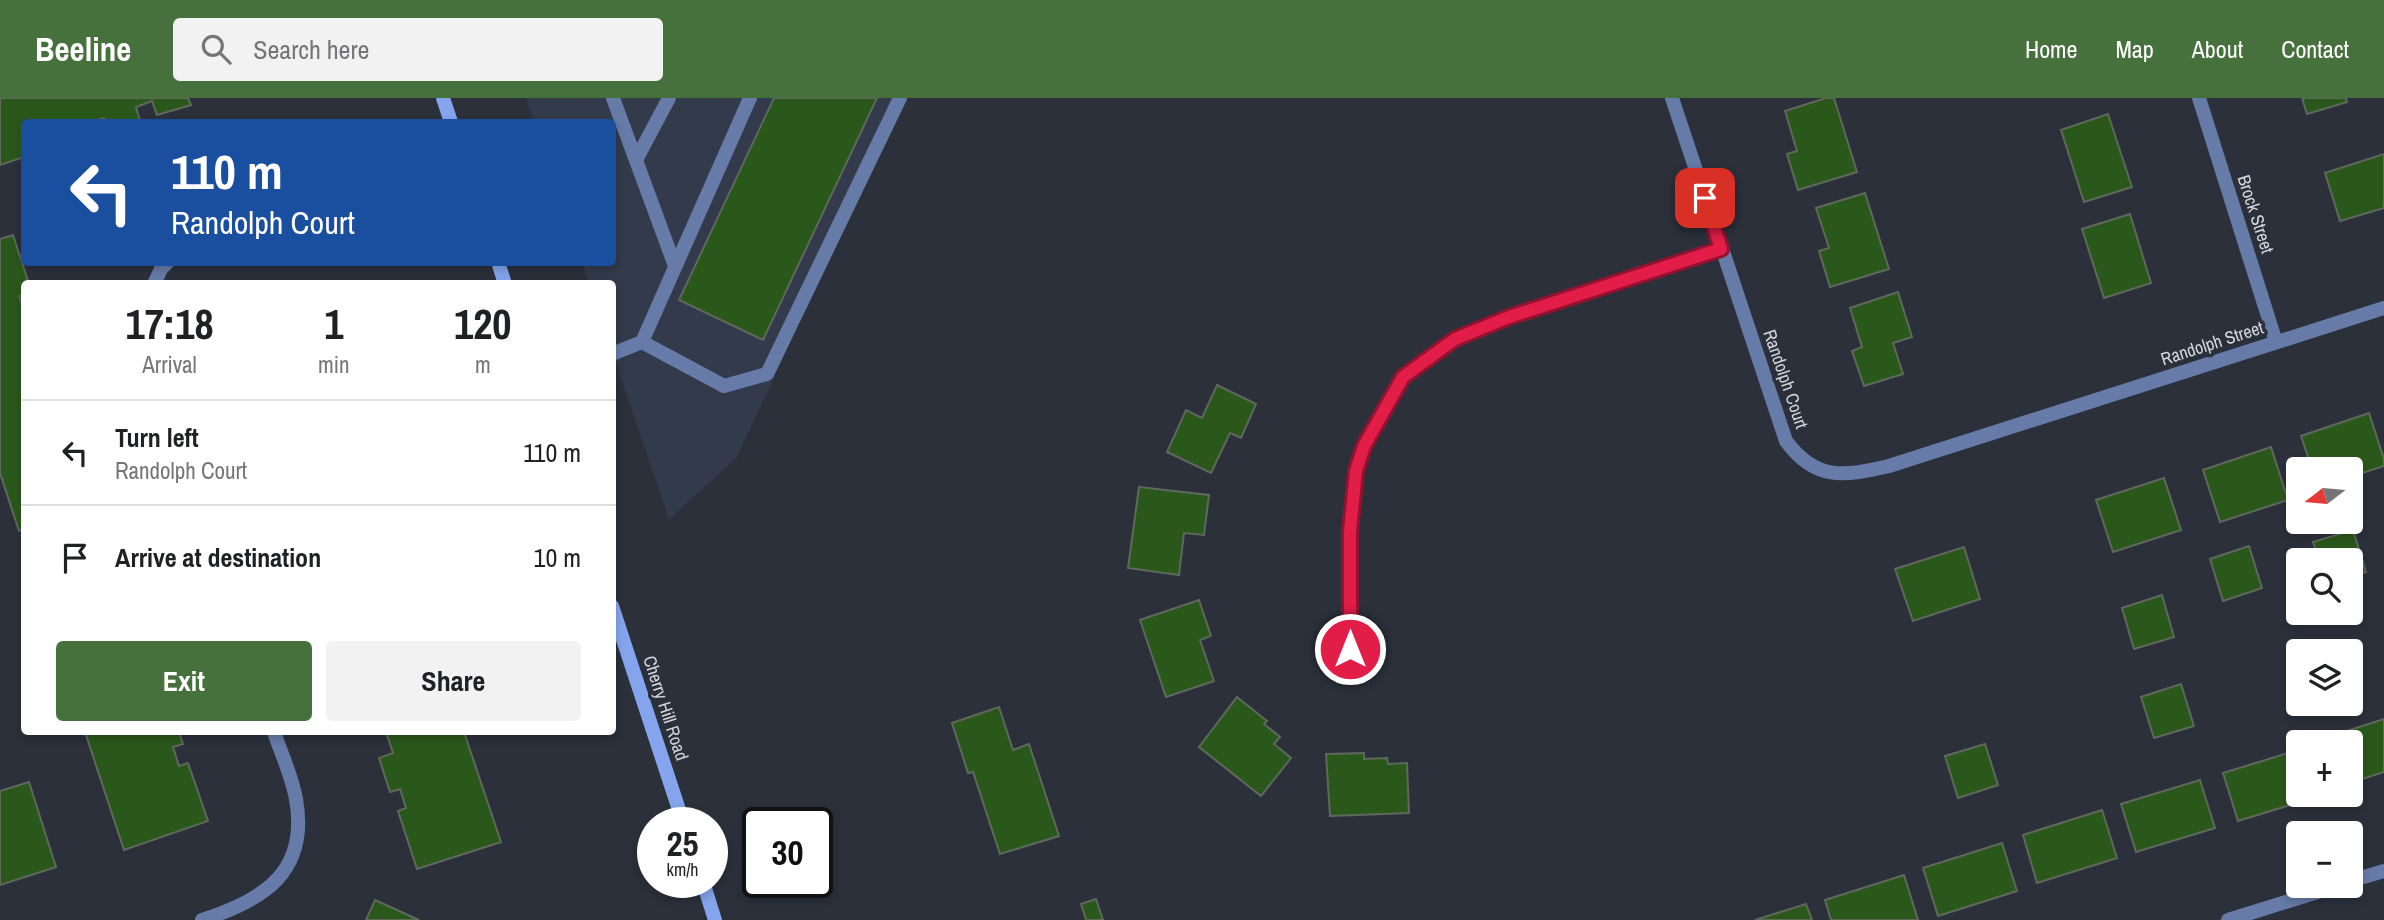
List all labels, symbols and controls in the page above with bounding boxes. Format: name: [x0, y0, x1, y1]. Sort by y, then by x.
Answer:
search box: [173, 18, 663, 81]
text: Beeline: [35, 27, 131, 71]
icon: search: [197, 30, 235, 68]
text: Search here: [253, 32, 369, 67]
text: Home: [2025, 33, 2077, 65]
text: Map: [2115, 33, 2154, 65]
text: About: [2192, 33, 2243, 65]
text: Contact: [2281, 33, 2349, 65]
text: 110 m: [171, 138, 283, 204]
icon: left: [56, 147, 147, 238]
pin: [1675, 168, 1735, 228]
street label: Brock Street: [2232, 172, 2280, 256]
icon: arrive: [1686, 179, 1724, 217]
text: Randolph Court: [171, 201, 355, 244]
text: 17:18: [126, 296, 214, 352]
text: 1: [324, 296, 343, 352]
text: 120: [454, 296, 512, 352]
street label: Randolph Street: [2157, 315, 2267, 371]
street label: Randolph Court: [1757, 326, 1815, 432]
text: Arrival: [142, 349, 197, 380]
text: min: [318, 349, 350, 380]
text: m: [475, 349, 491, 380]
text: Turn left: [115, 420, 199, 455]
icon: left: [56, 434, 94, 472]
text: 110 m: [523, 435, 581, 470]
text: Randolph Court: [115, 455, 247, 486]
north arrow: [2286, 457, 2362, 534]
map controls: [2286, 457, 2363, 898]
icon: arrive: [56, 539, 94, 577]
text: Arrive at destination: [115, 540, 321, 575]
text: 10 m: [534, 540, 581, 575]
button: search: [2286, 548, 2363, 625]
position arrow: [1313, 612, 1387, 686]
button: layers: [2286, 639, 2363, 716]
button: Exit: [56, 641, 312, 721]
button: Share: [326, 641, 581, 721]
street label: Cherry Hill Road: [637, 652, 695, 764]
button: +: [2286, 730, 2363, 807]
speed limit sign: 30: [742, 807, 833, 898]
text: 25: [667, 820, 698, 867]
button: −: [2286, 821, 2363, 898]
text: km/h: [667, 857, 699, 882]

